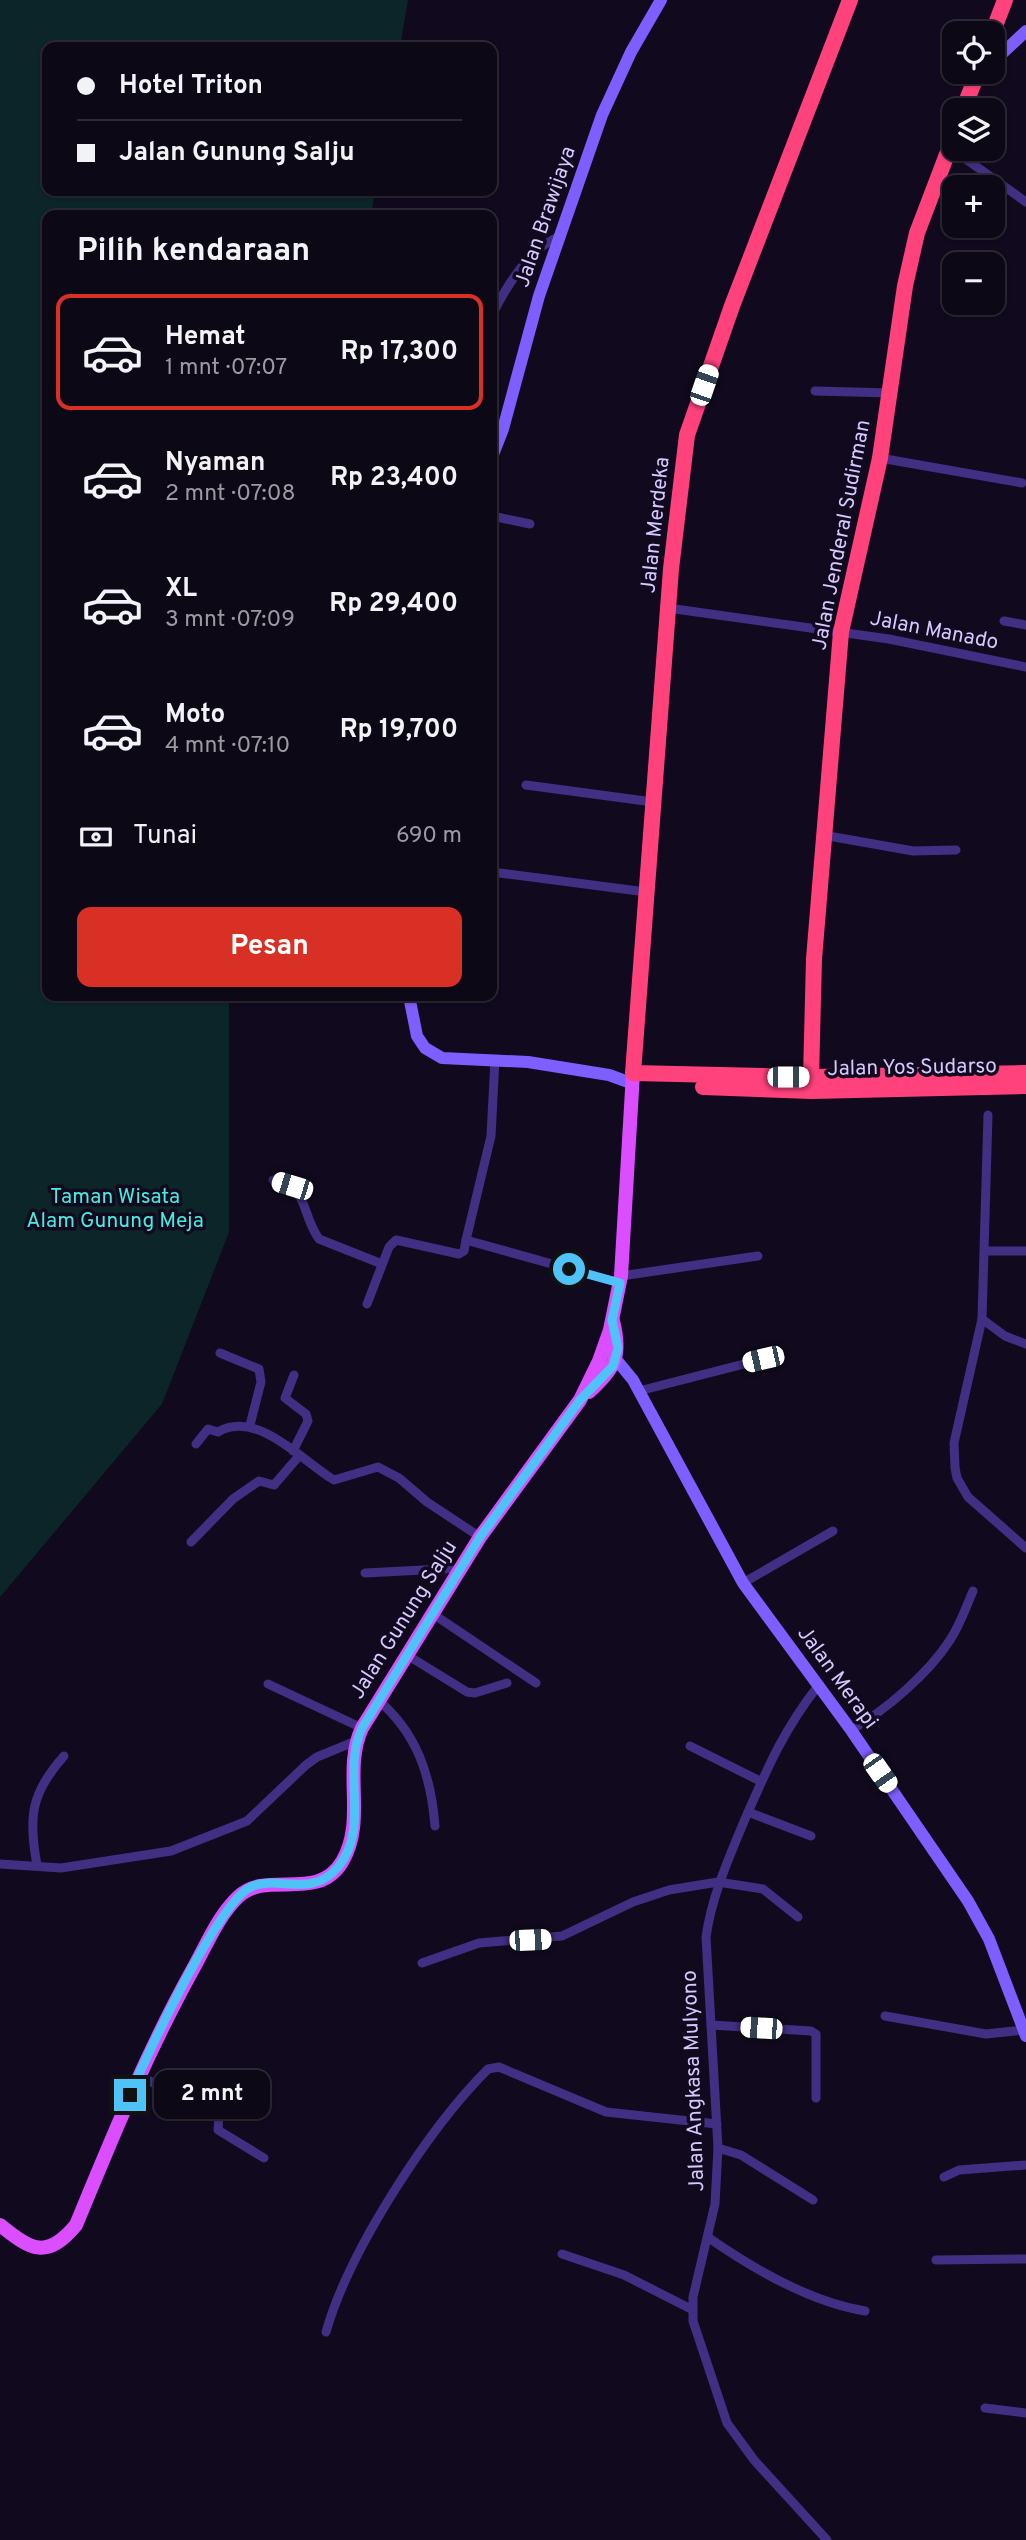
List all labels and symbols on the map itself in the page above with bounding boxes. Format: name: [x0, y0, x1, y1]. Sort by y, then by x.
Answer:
street label: Jalan Brawijaya: [509, 143, 583, 291]
car: [688, 362, 721, 408]
street label: Jalan Jenderal Sudirman: [806, 417, 878, 653]
street label: Jalan Merdeka: [635, 455, 677, 595]
street label: Jalan Manado: [867, 605, 1001, 657]
street label: Jalan Yos Sudarso: [827, 1053, 997, 1083]
car: [768, 1067, 810, 1088]
car: [269, 1170, 316, 1202]
park label: Taman Wisata Alam Gunung Meja: [26, 1184, 204, 1235]
route start: [553, 1253, 585, 1285]
car: [741, 1344, 786, 1374]
street label: Jalan Gunung Salju: [344, 1536, 464, 1704]
street label: Jalan Merapi: [791, 1621, 883, 1735]
car: [860, 1750, 901, 1796]
car: [509, 1929, 552, 1951]
street label: Jalan Angkasa Mulyono: [677, 1970, 711, 2192]
car: [740, 2016, 783, 2040]
callout: 2 mnt: [154, 2070, 270, 2120]
route end: [114, 2079, 146, 2111]

